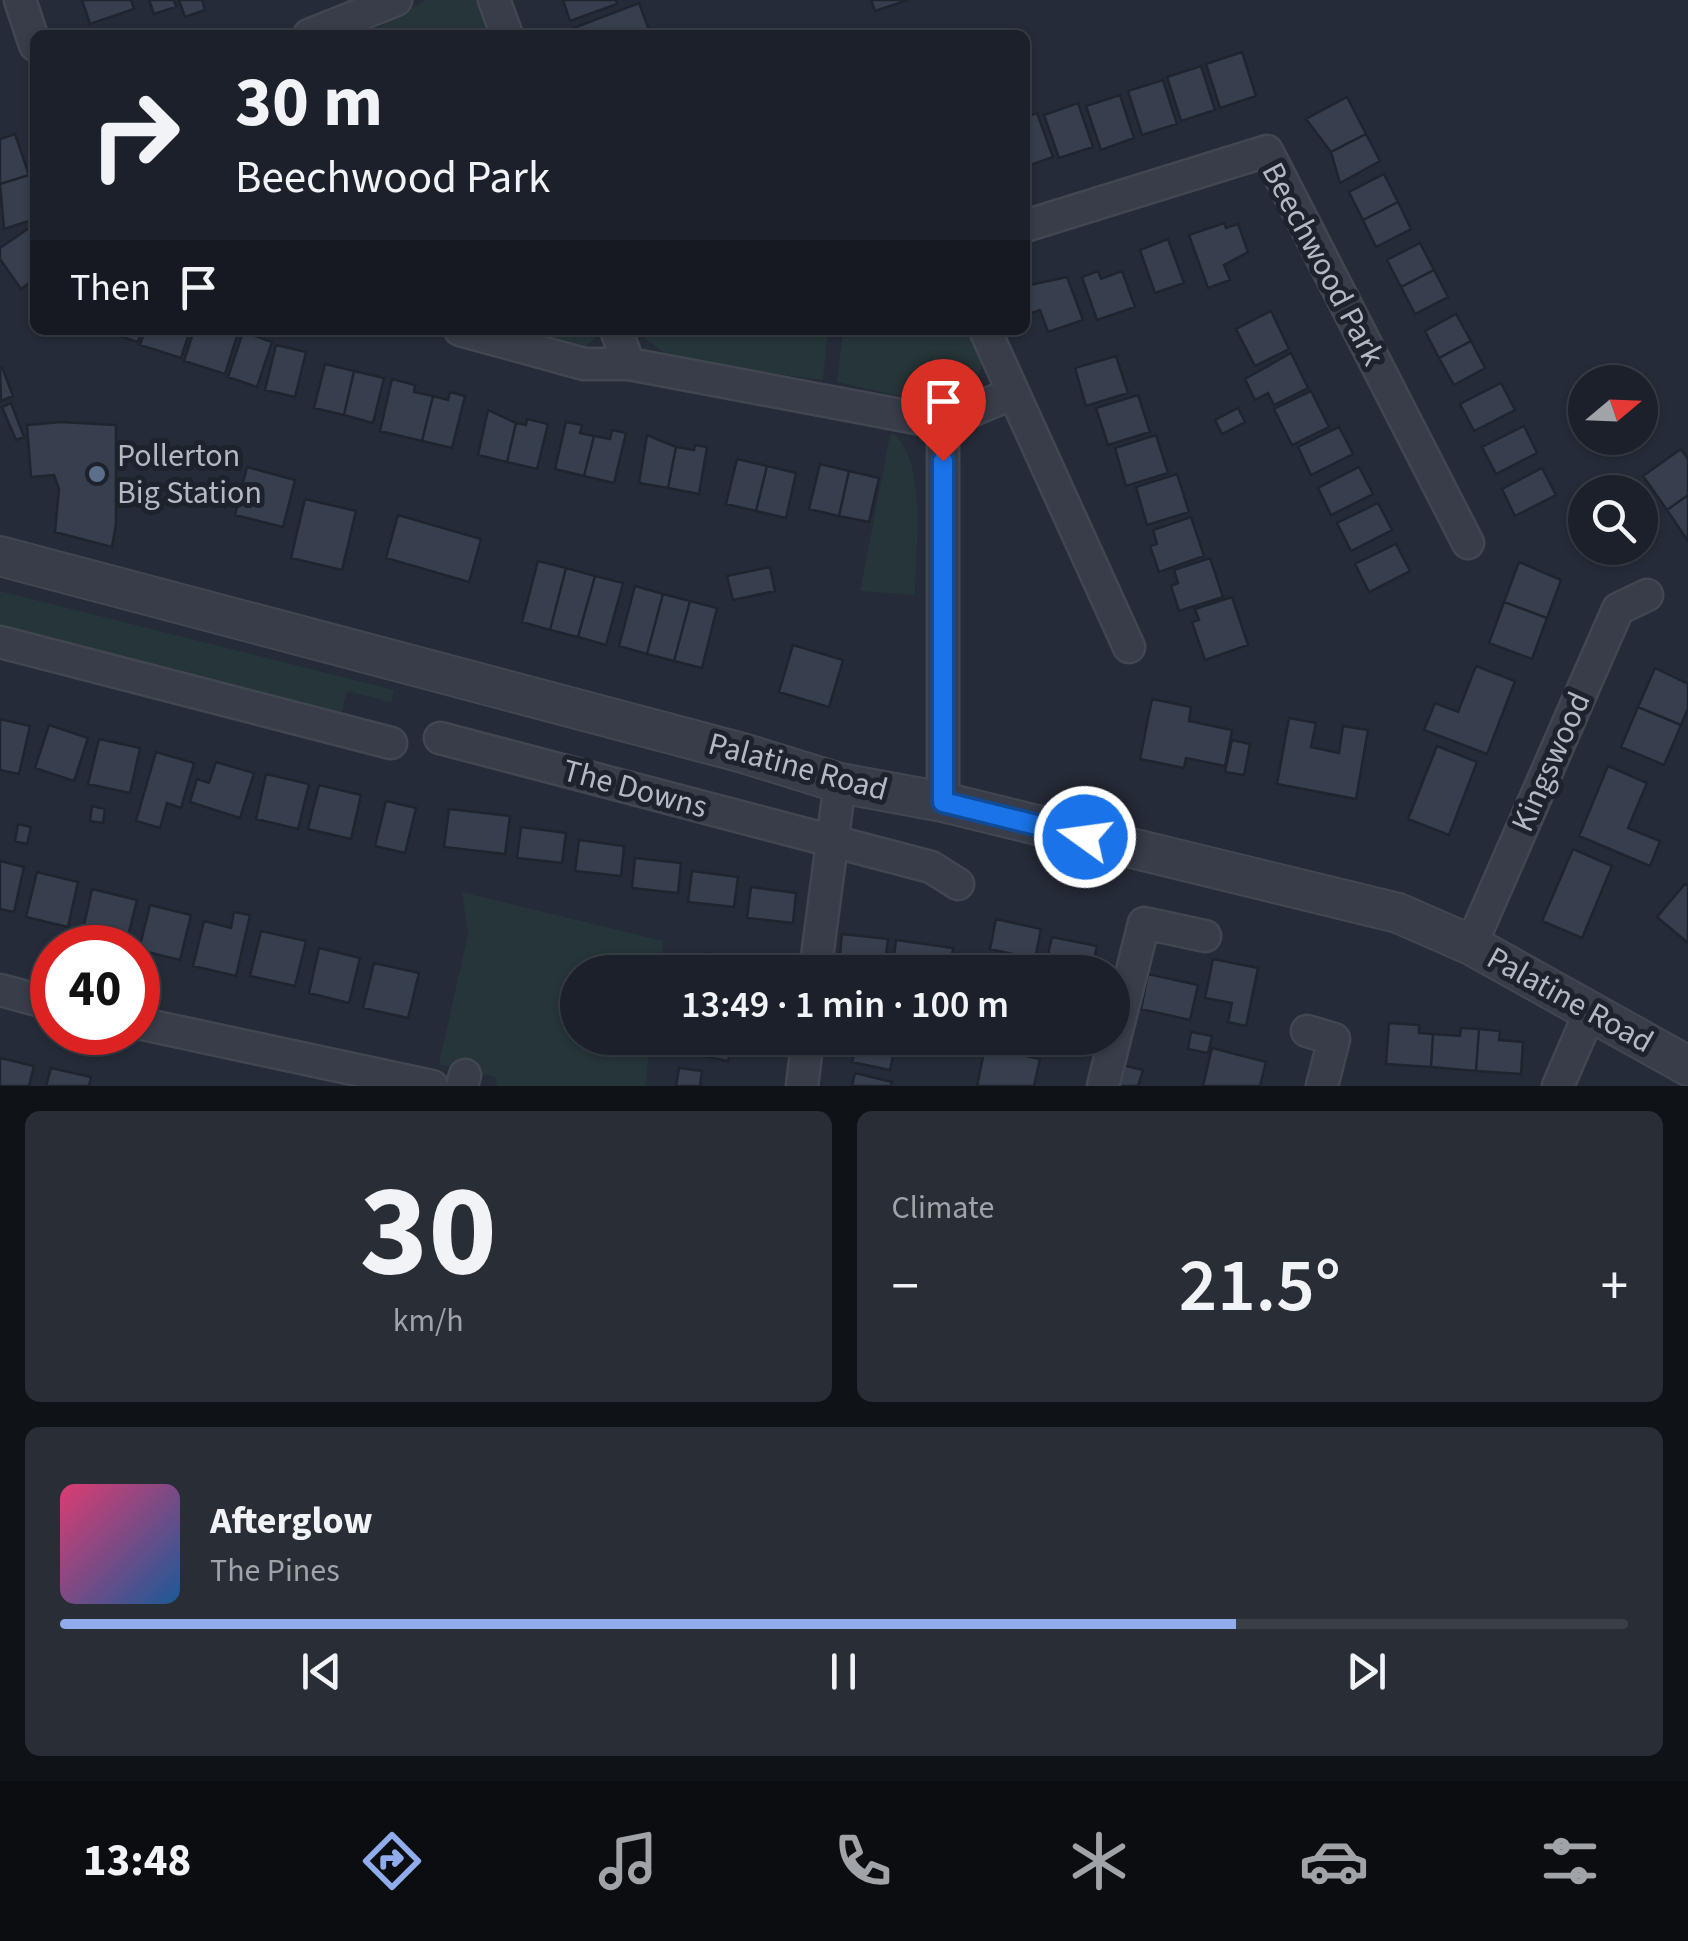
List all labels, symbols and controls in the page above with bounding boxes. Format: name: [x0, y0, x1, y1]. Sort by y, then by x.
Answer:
text: 30 m: [235, 53, 383, 153]
icon: right: [70, 70, 200, 200]
text: Beechwood Park: [235, 146, 550, 210]
street label: Beechwood Park: [1250, 154, 1396, 374]
icon: arrive: [171, 260, 226, 315]
text: Then: [70, 261, 151, 315]
pin: [901, 359, 986, 462]
north arrow: [1568, 365, 1658, 455]
map controls: [1568, 365, 1658, 565]
icon: arrive: [916, 374, 971, 429]
place label: Pollerton Big Station: [117, 433, 262, 516]
marker: Pollerton Big Station: [86, 463, 108, 485]
button: search: [1568, 475, 1658, 565]
street label: Kingswood: [1500, 685, 1602, 839]
street label: Palatine Road: [703, 721, 893, 813]
street label: The Downs: [558, 748, 712, 830]
position arrow: [1033, 785, 1137, 889]
speed limit sign: 40: [30, 925, 160, 1055]
street label: Palatine Road: [1478, 935, 1662, 1065]
text: 13:49 · 1 min · 100 m: [681, 978, 1009, 1032]
text: 30: [360, 1140, 497, 1325]
text: Climate: [892, 1185, 994, 1231]
text: 21.5°: [1179, 1233, 1341, 1340]
text: −: [892, 1248, 919, 1326]
text: +: [1601, 1248, 1628, 1326]
text: km/h: [393, 1298, 464, 1344]
text: Afterglow: [210, 1494, 373, 1548]
text: The Pines: [210, 1548, 340, 1594]
icon: previous: [294, 1644, 349, 1699]
icon: pause: [816, 1644, 871, 1699]
icon: next: [1339, 1644, 1394, 1699]
icon: directions: [357, 1826, 427, 1896]
icon: music: [593, 1826, 663, 1896]
icon: phone: [828, 1826, 898, 1896]
icon: climate: [1064, 1826, 1134, 1896]
icon: car: [1299, 1826, 1369, 1896]
icon: filters: [1535, 1826, 1605, 1896]
text: 13:48: [83, 1829, 191, 1893]

